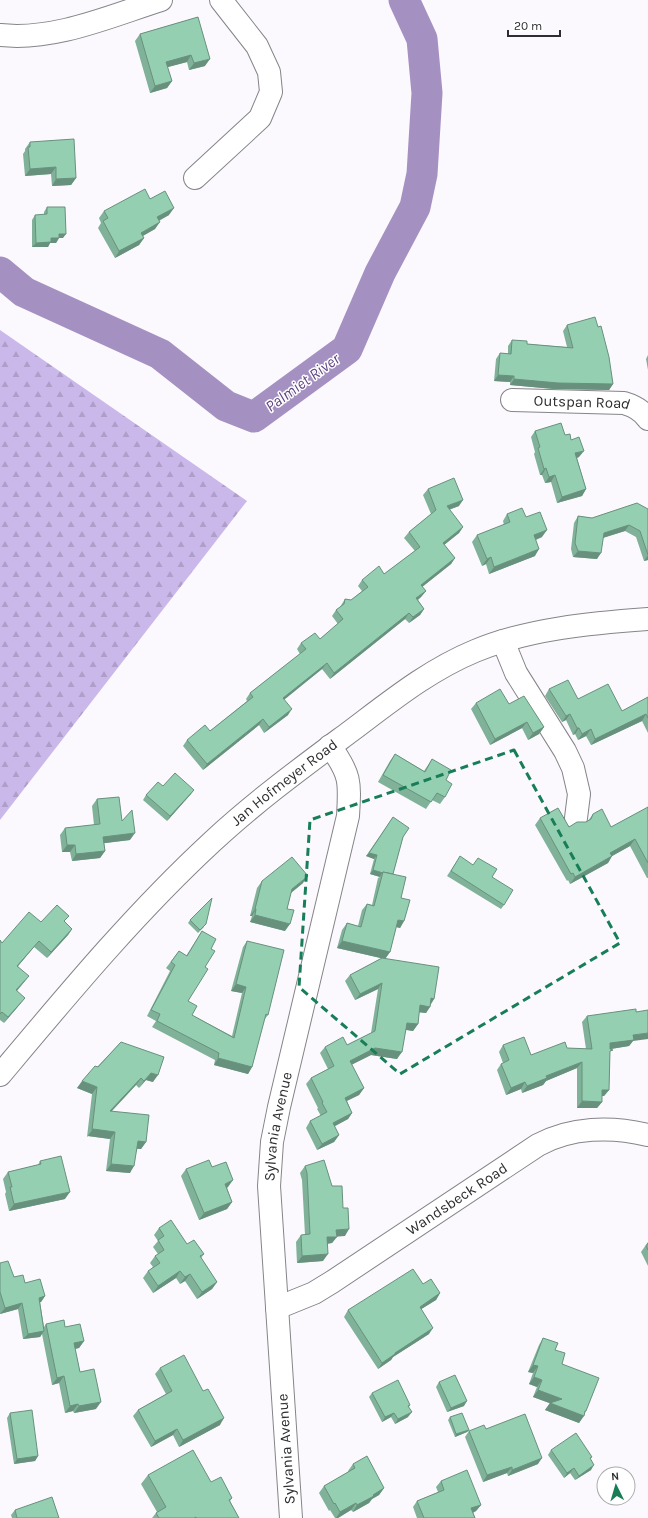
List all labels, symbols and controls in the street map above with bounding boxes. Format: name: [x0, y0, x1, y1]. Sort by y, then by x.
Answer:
scale bar: [508, 12, 560, 38]
text: 20 m: [514, 19, 542, 33]
water label: Palmiet River: [261, 349, 344, 416]
street label: Outspan Road: [533, 392, 633, 413]
street label: Jan Hofmeyer Road: [227, 735, 341, 830]
street label: Sylvania Avenue: [260, 1070, 296, 1182]
street label: Wandsbeck Road: [403, 1159, 511, 1239]
street label: Sylvania Avenue: [273, 1393, 299, 1505]
north arrow: [596, 1466, 636, 1506]
text: N: [611, 1470, 620, 1483]

